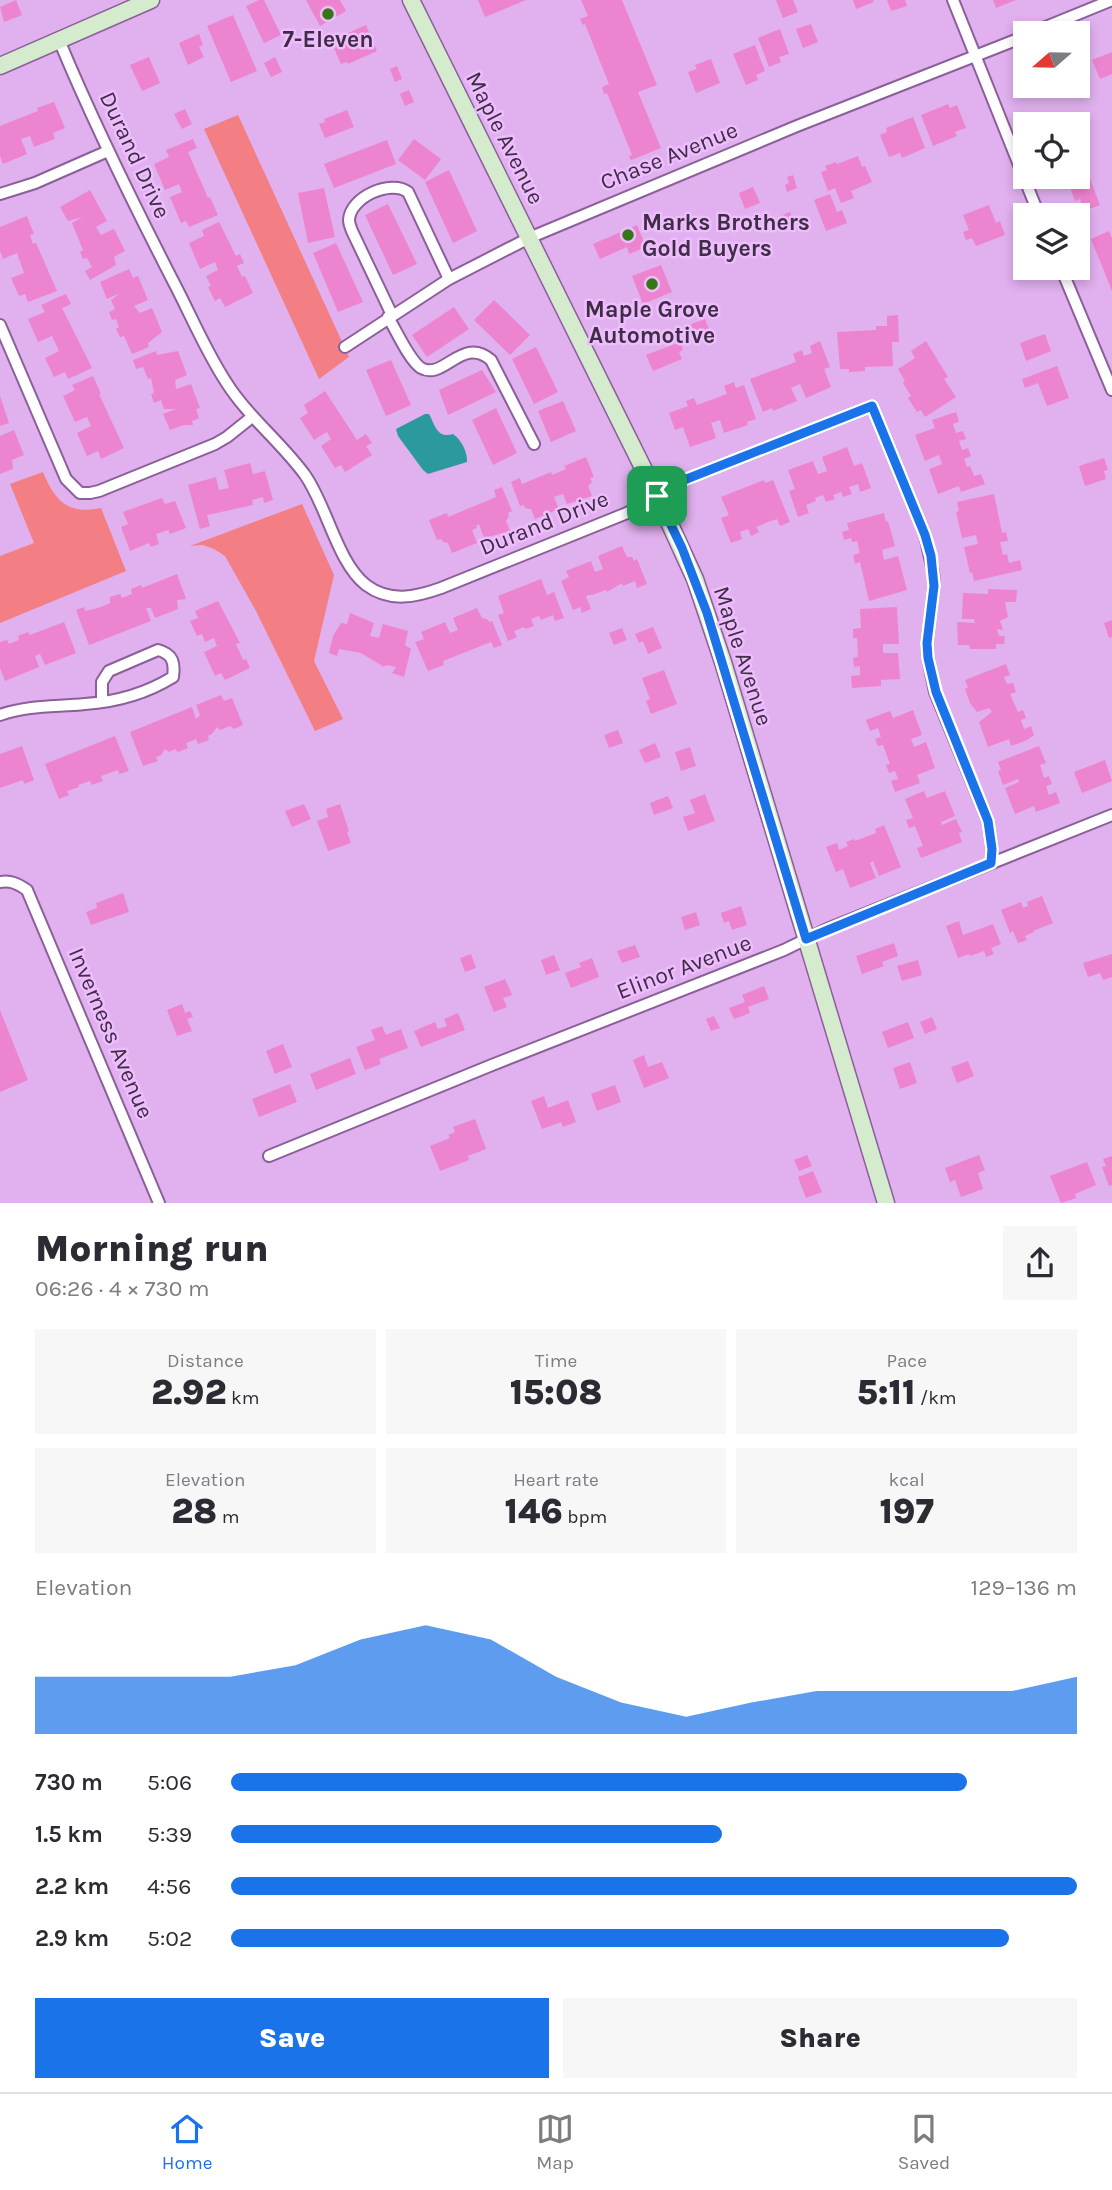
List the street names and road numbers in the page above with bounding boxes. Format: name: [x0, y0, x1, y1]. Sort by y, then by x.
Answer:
street label: Maple Avenue: [460, 67, 550, 209]
street label: Durand Drive: [94, 87, 176, 223]
street label: Chase Avenue: [596, 116, 742, 196]
street label: Durand Drive: [476, 485, 612, 561]
street label: Maple Avenue: [708, 583, 778, 729]
street label: Elinor Avenue: [613, 929, 755, 1005]
street label: Inverness Avenue: [63, 943, 159, 1123]

